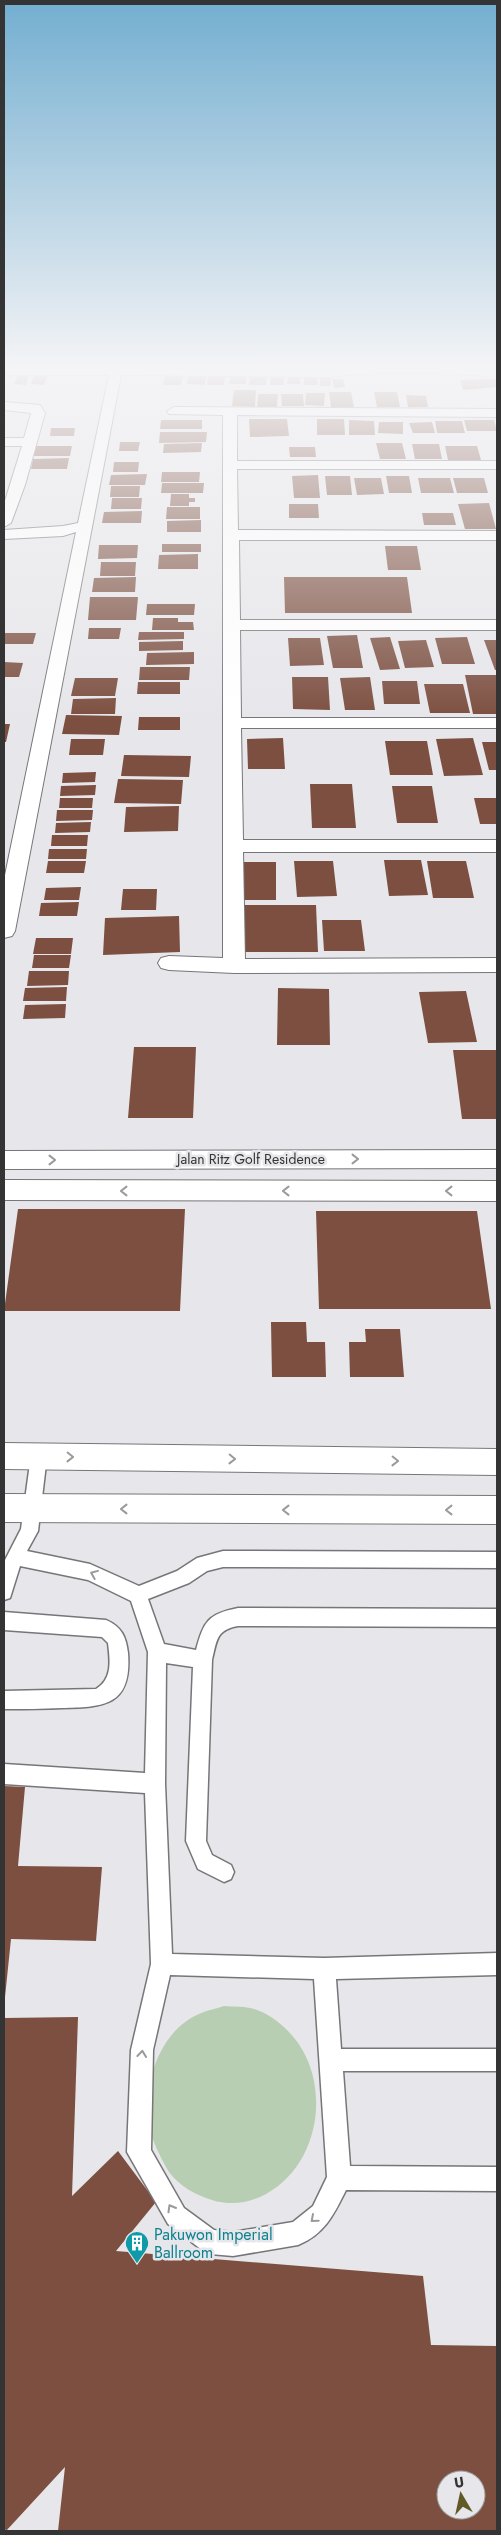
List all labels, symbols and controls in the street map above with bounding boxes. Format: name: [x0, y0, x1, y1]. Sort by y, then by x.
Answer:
street label: Jalan Ritz Golf Residence: [175, 1149, 325, 1169]
one-way arrow: [352, 1154, 359, 1164]
one-way arrow: [49, 1155, 57, 1165]
one-way arrow: [119, 1186, 127, 1196]
one-way arrow: [282, 1186, 290, 1196]
one-way arrow: [444, 1186, 452, 1196]
one-way arrow: [66, 1452, 74, 1462]
one-way arrow: [229, 1454, 237, 1464]
one-way arrow: [392, 1456, 399, 1466]
one-way arrow: [119, 1504, 127, 1514]
one-way arrow: [282, 1505, 290, 1515]
one-way arrow: [444, 1505, 452, 1515]
one-way arrow: [90, 1570, 99, 1581]
one-way arrow: [136, 2050, 147, 2058]
one-way arrow: [168, 2204, 178, 2213]
one-way arrow: [311, 2214, 320, 2223]
place label: Pakuwon Imperial Ballroom: [154, 2223, 273, 2264]
building icon: Pakuwon Imperial Ballroom: [124, 2230, 150, 2264]
north arrow: [436, 2470, 486, 2520]
text: U: [453, 2472, 465, 2493]

